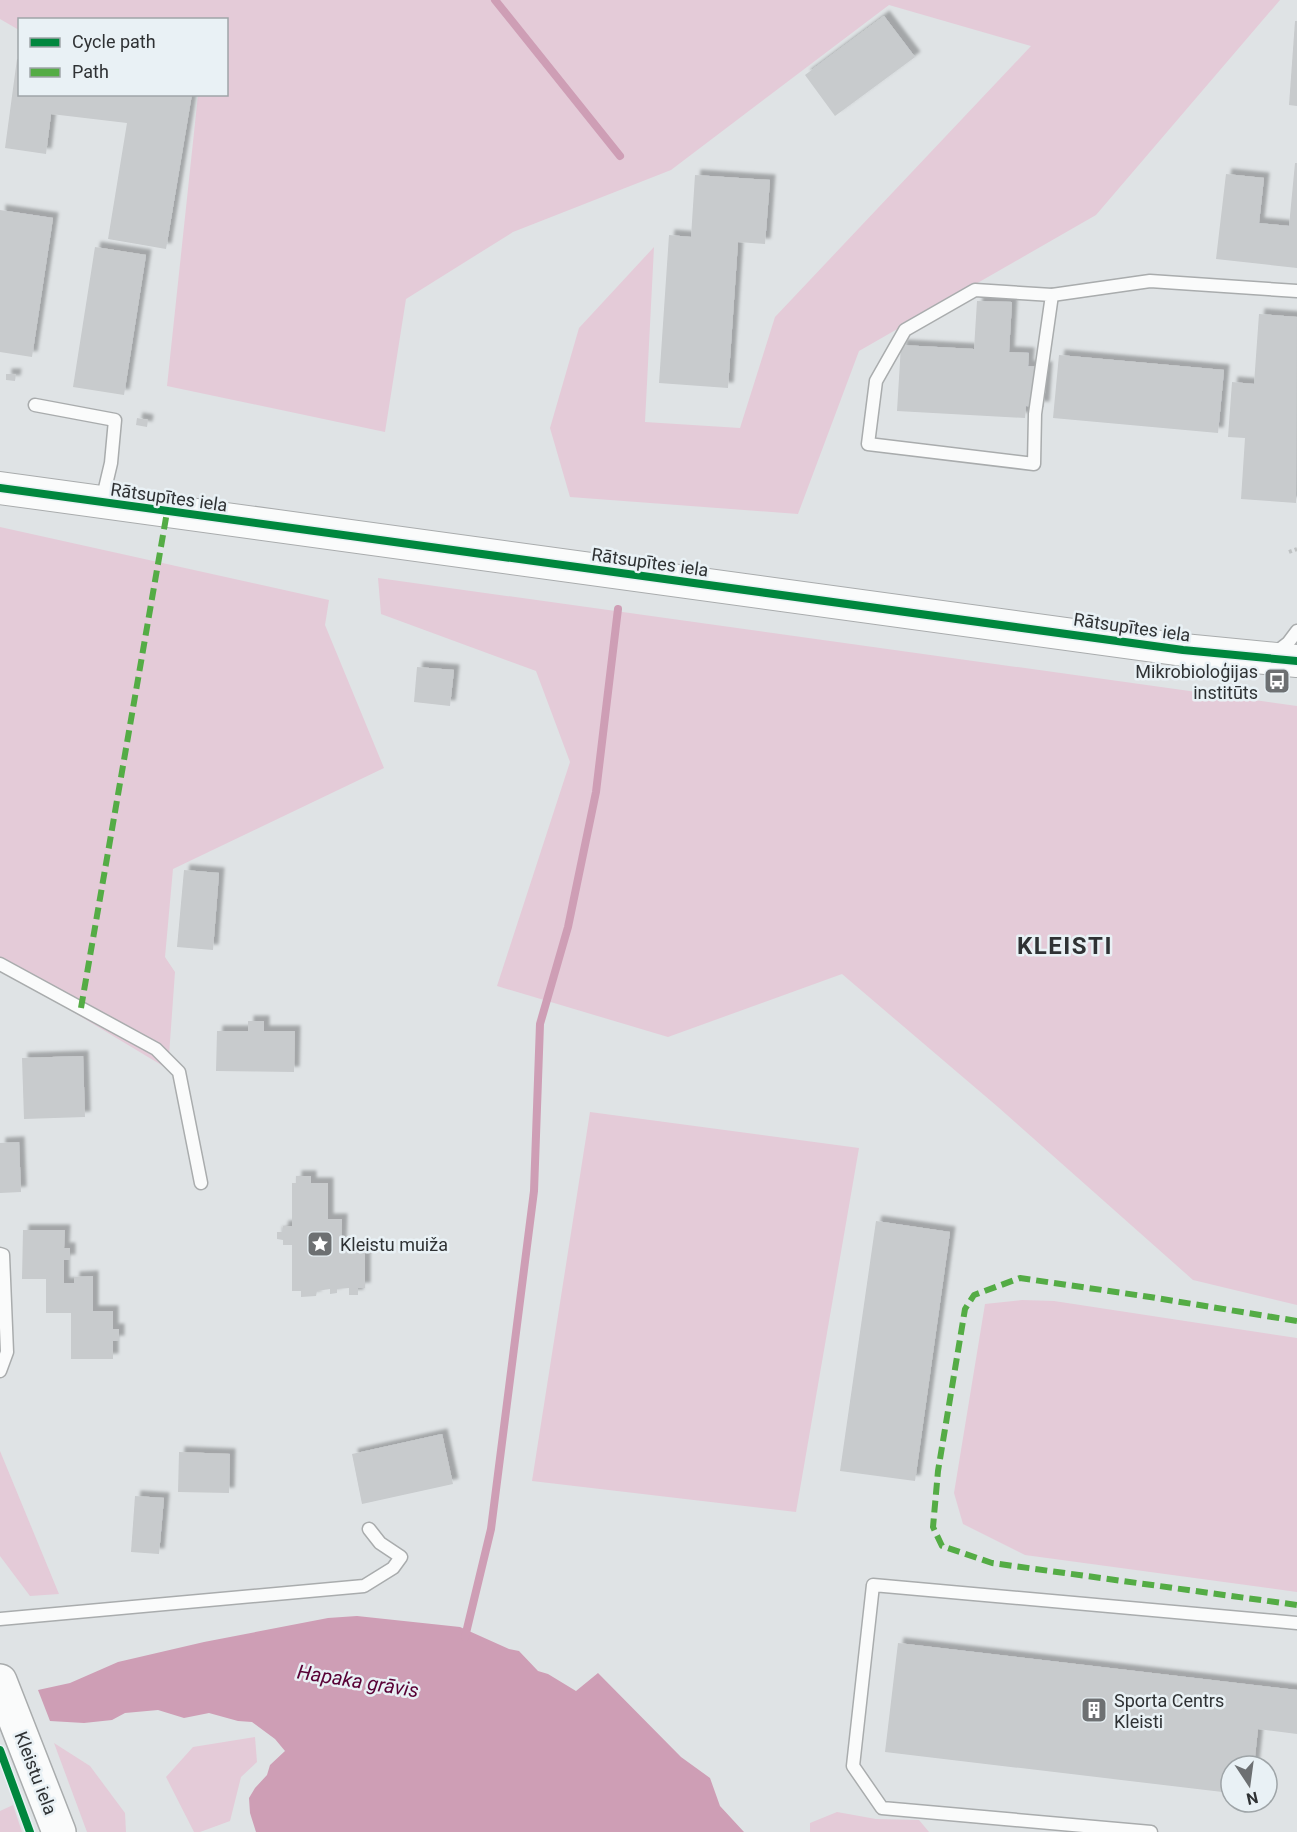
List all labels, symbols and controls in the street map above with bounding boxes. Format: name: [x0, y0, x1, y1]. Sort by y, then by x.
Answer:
legend: [18, 18, 228, 96]
text: Cycle path: [72, 31, 156, 52]
text: Path: [72, 61, 109, 82]
street label: Rātsupītes iela: [109, 478, 229, 516]
street label: Rātsupītes iela: [590, 543, 710, 581]
street label: Rātsupītes iela: [1072, 608, 1192, 646]
place label: Mikrobioloģijas institūts: [1135, 661, 1258, 703]
bus stop icon: Mikrobioloģijas institūts: [1262, 666, 1292, 696]
district label: KLEISTI: [1017, 932, 1113, 960]
place icon: Kleistu muiža: [305, 1229, 335, 1259]
place label: Kleistu muiža: [340, 1234, 448, 1255]
water label: Hapaka grāvis: [295, 1660, 421, 1702]
place label: Sporta Centrs Kleisti: [1114, 1690, 1224, 1732]
building icon: Sporta Centrs Kleisti: [1079, 1695, 1109, 1725]
street label: Kleistu iela: [11, 1729, 61, 1817]
north arrow: [1219, 1754, 1279, 1814]
text: N: [1245, 1788, 1260, 1809]

